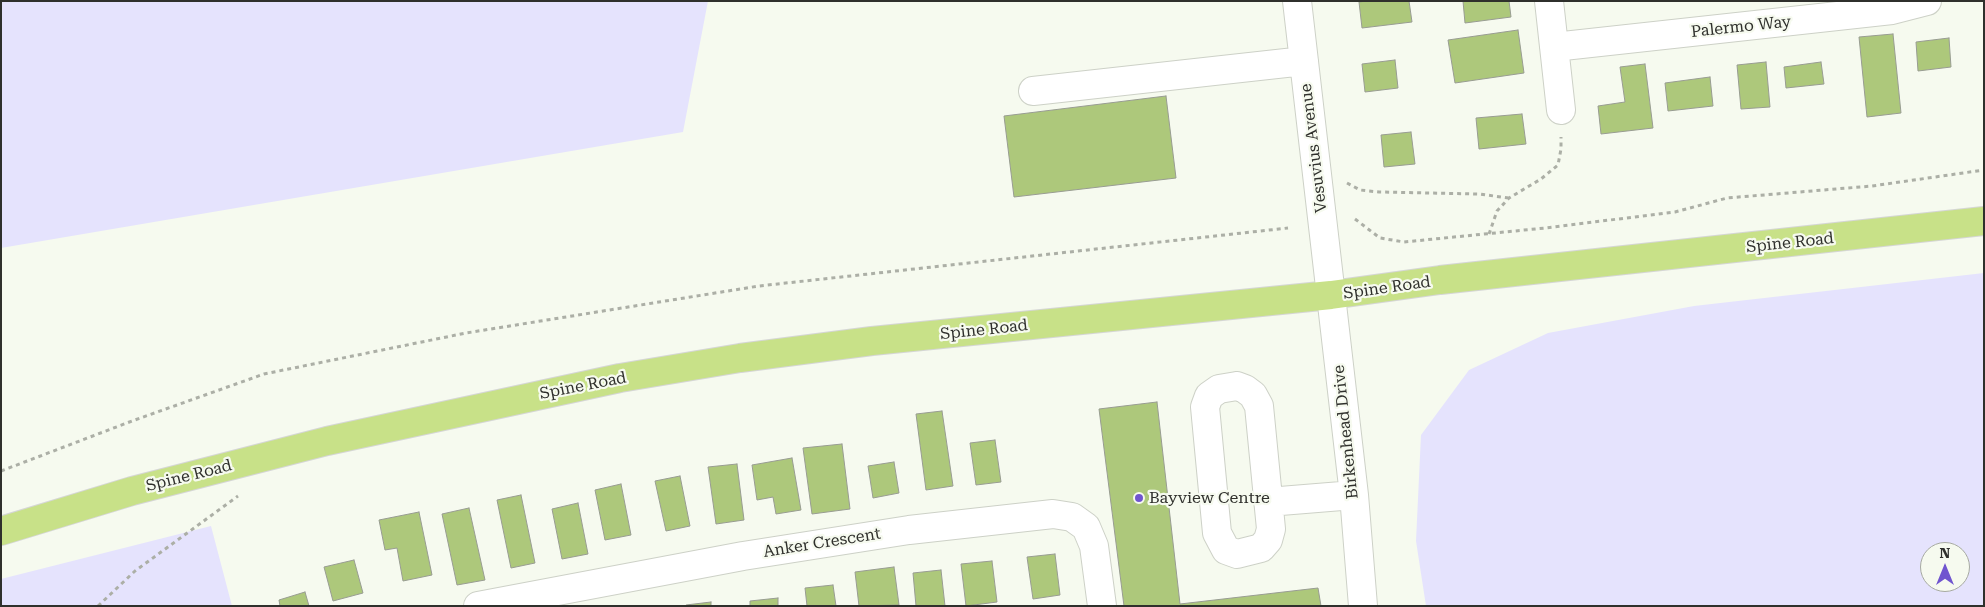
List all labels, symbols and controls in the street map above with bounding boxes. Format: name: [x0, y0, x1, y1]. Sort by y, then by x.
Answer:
street label: Palermo Way: [1690, 12, 1792, 42]
street label: Vesuvius Avenue: [1297, 82, 1331, 214]
street label: Spine Road: [1745, 229, 1835, 257]
street label: Spine Road: [1342, 272, 1432, 304]
street label: Spine Road: [939, 316, 1029, 344]
street label: Birkenhead Drive: [1329, 364, 1363, 500]
street label: Spine Road: [538, 368, 628, 404]
street label: Spine Road: [144, 456, 234, 496]
place label: Bayview Centre: [1149, 488, 1270, 508]
marker: Bayview Centre: [1133, 492, 1145, 504]
street label: Anker Crescent: [762, 524, 882, 562]
north arrow: [1920, 542, 1970, 592]
text: N: [1940, 545, 1950, 561]

